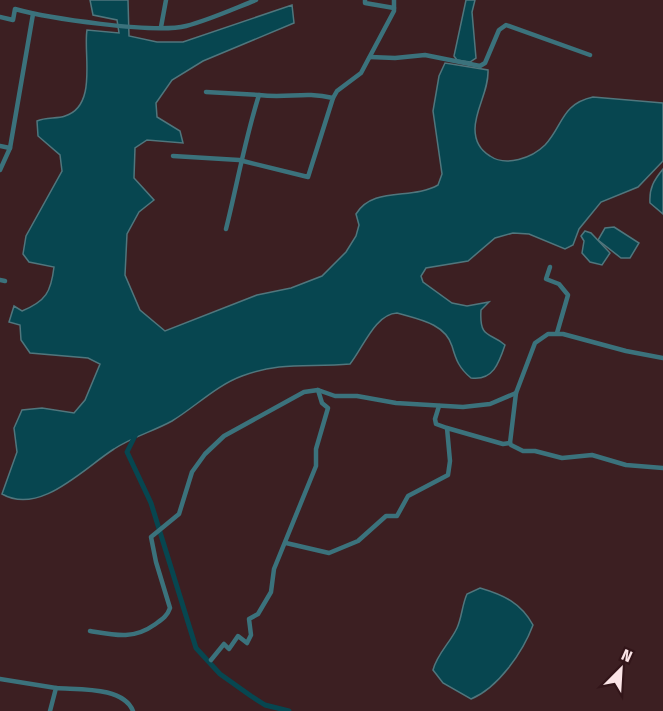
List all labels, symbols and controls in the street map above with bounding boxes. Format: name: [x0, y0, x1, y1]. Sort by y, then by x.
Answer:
north arrow: [591, 639, 651, 699]
text: N: [619, 645, 635, 666]

